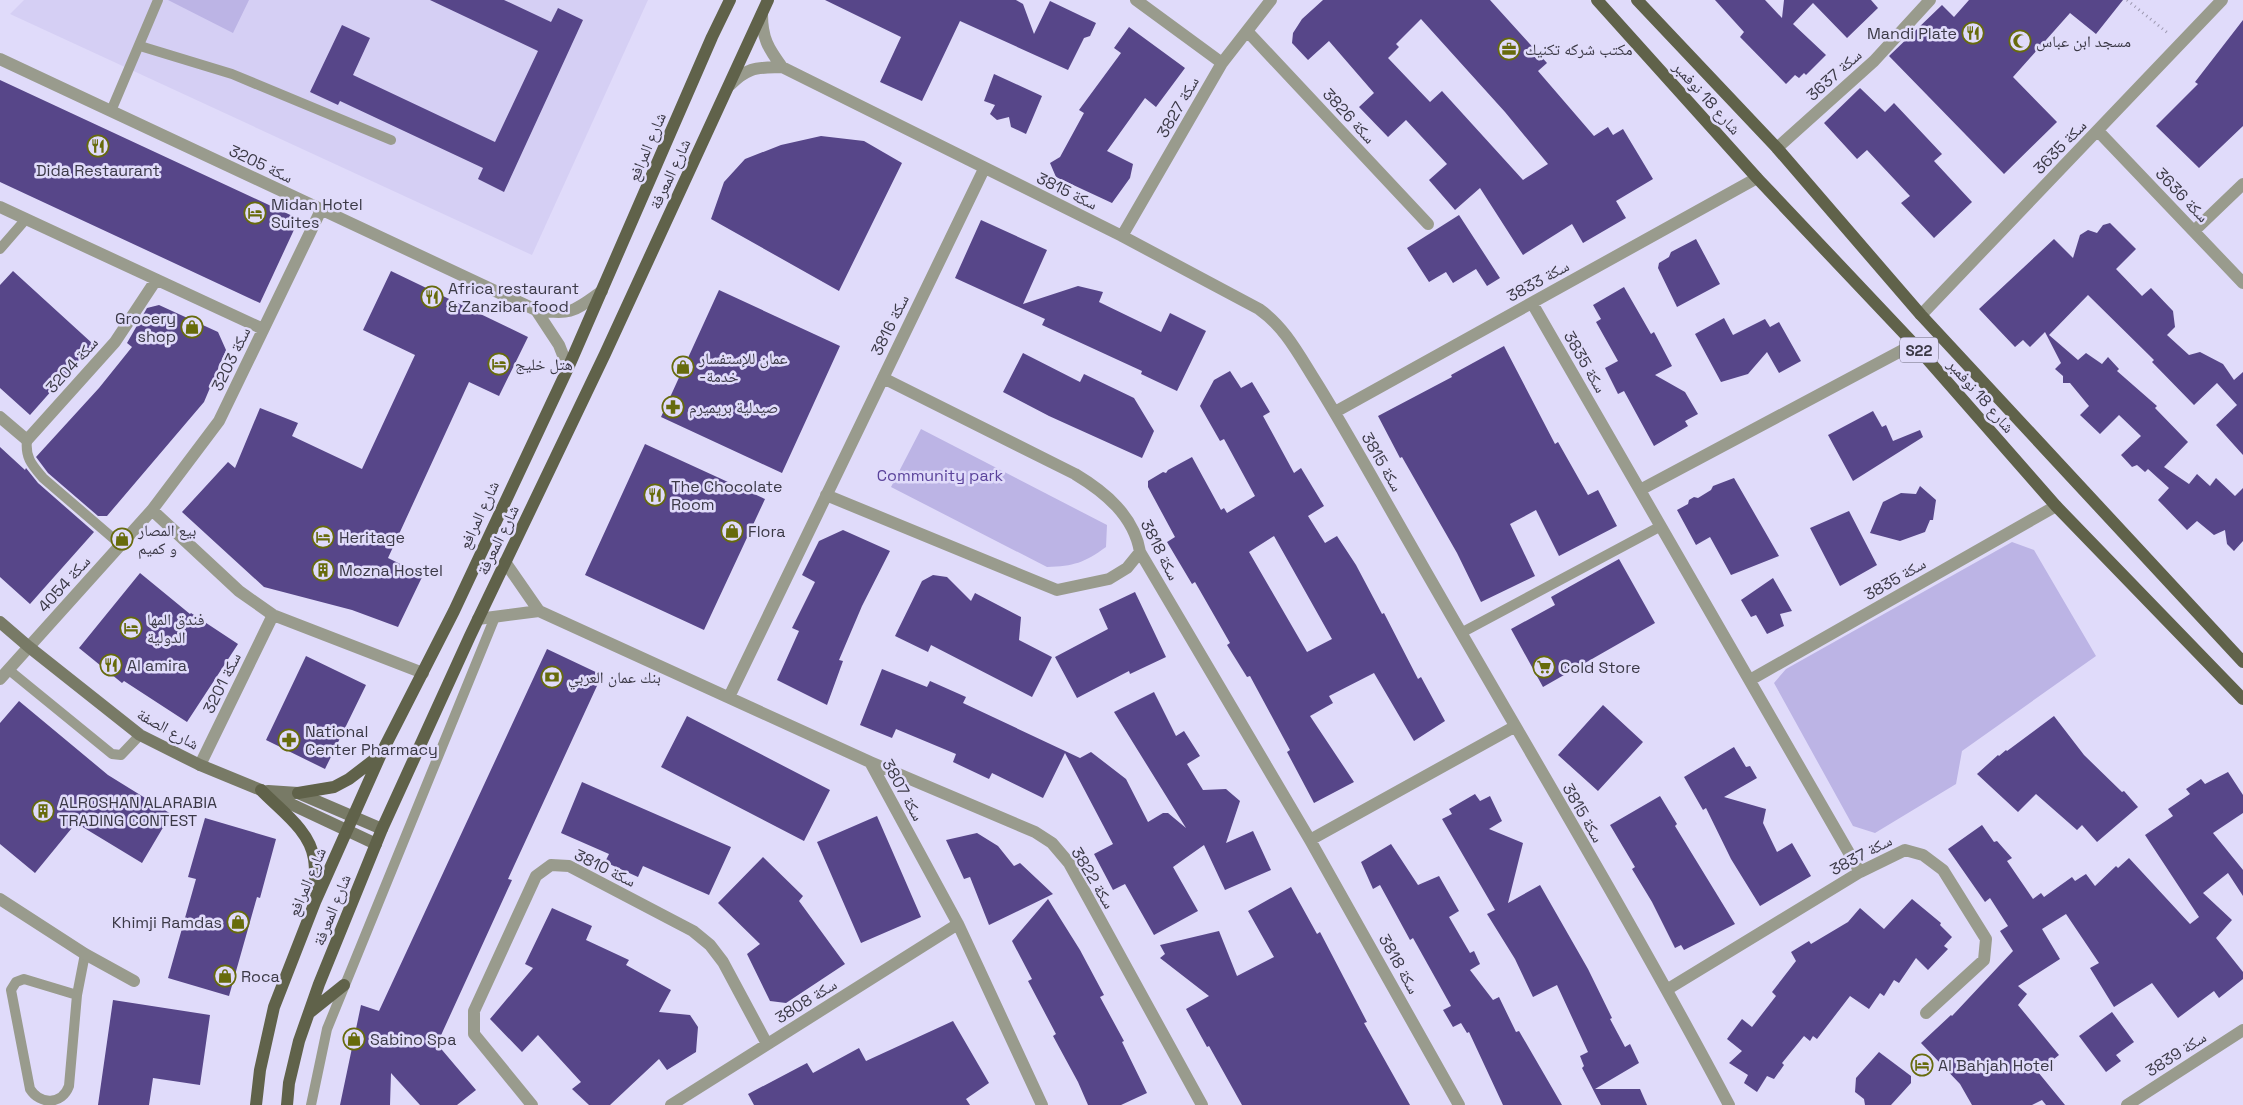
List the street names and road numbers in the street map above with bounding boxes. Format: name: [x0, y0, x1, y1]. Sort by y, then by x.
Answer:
street label: سكة 3637: [1802, 45, 1866, 105]
street label: شارع 18 نوفمبر: [1668, 56, 1745, 139]
street label: سكة 3827: [1152, 73, 1204, 141]
street label: سكة 3826: [1318, 84, 1380, 148]
street label: شارع المرافع: [623, 109, 671, 185]
street label: سكة 3635: [2029, 115, 2091, 179]
street label: شارع المعرفة: [645, 135, 695, 213]
street label: سكة 3205: [226, 140, 296, 188]
street label: سكة 3636: [2151, 163, 2213, 227]
street label: سكة 3815: [1033, 167, 1101, 215]
street label: سكة 3833: [1503, 255, 1573, 307]
street label: سكة 3816: [866, 291, 914, 359]
street label: سكة 3203: [207, 324, 255, 394]
street label: سكة 3835: [1559, 327, 1611, 397]
street label: سكة 3204: [41, 332, 103, 398]
road number: S22: [1900, 338, 1938, 362]
street label: شارع 18 نوفمبر: [1942, 354, 2019, 437]
street label: سكة 3815: [1357, 429, 1407, 495]
street label: شارع المرافع: [454, 477, 504, 553]
street label: شارع المعرفة: [472, 502, 524, 578]
street label: سكة 3818: [1136, 516, 1184, 584]
street label: سكة 4054: [33, 551, 95, 617]
street label: سكة 3835: [1860, 553, 1930, 605]
street label: سكة 3201: [198, 649, 246, 717]
street label: شارع الصفة: [133, 703, 203, 755]
street label: سكة 3807: [877, 755, 929, 825]
street label: سكة 3815: [1558, 780, 1608, 846]
street label: سكة 3837: [1826, 830, 1896, 880]
street label: سكة 3822: [1066, 843, 1120, 913]
street label: شارع المرافع: [283, 844, 331, 920]
street label: سكة 3810: [571, 844, 639, 892]
street label: شارع المعرفة: [308, 871, 356, 949]
street label: سكة 3818: [1374, 930, 1424, 998]
street label: سكة 3808: [771, 974, 841, 1028]
street label: سكة 3839: [2142, 1027, 2210, 1081]

